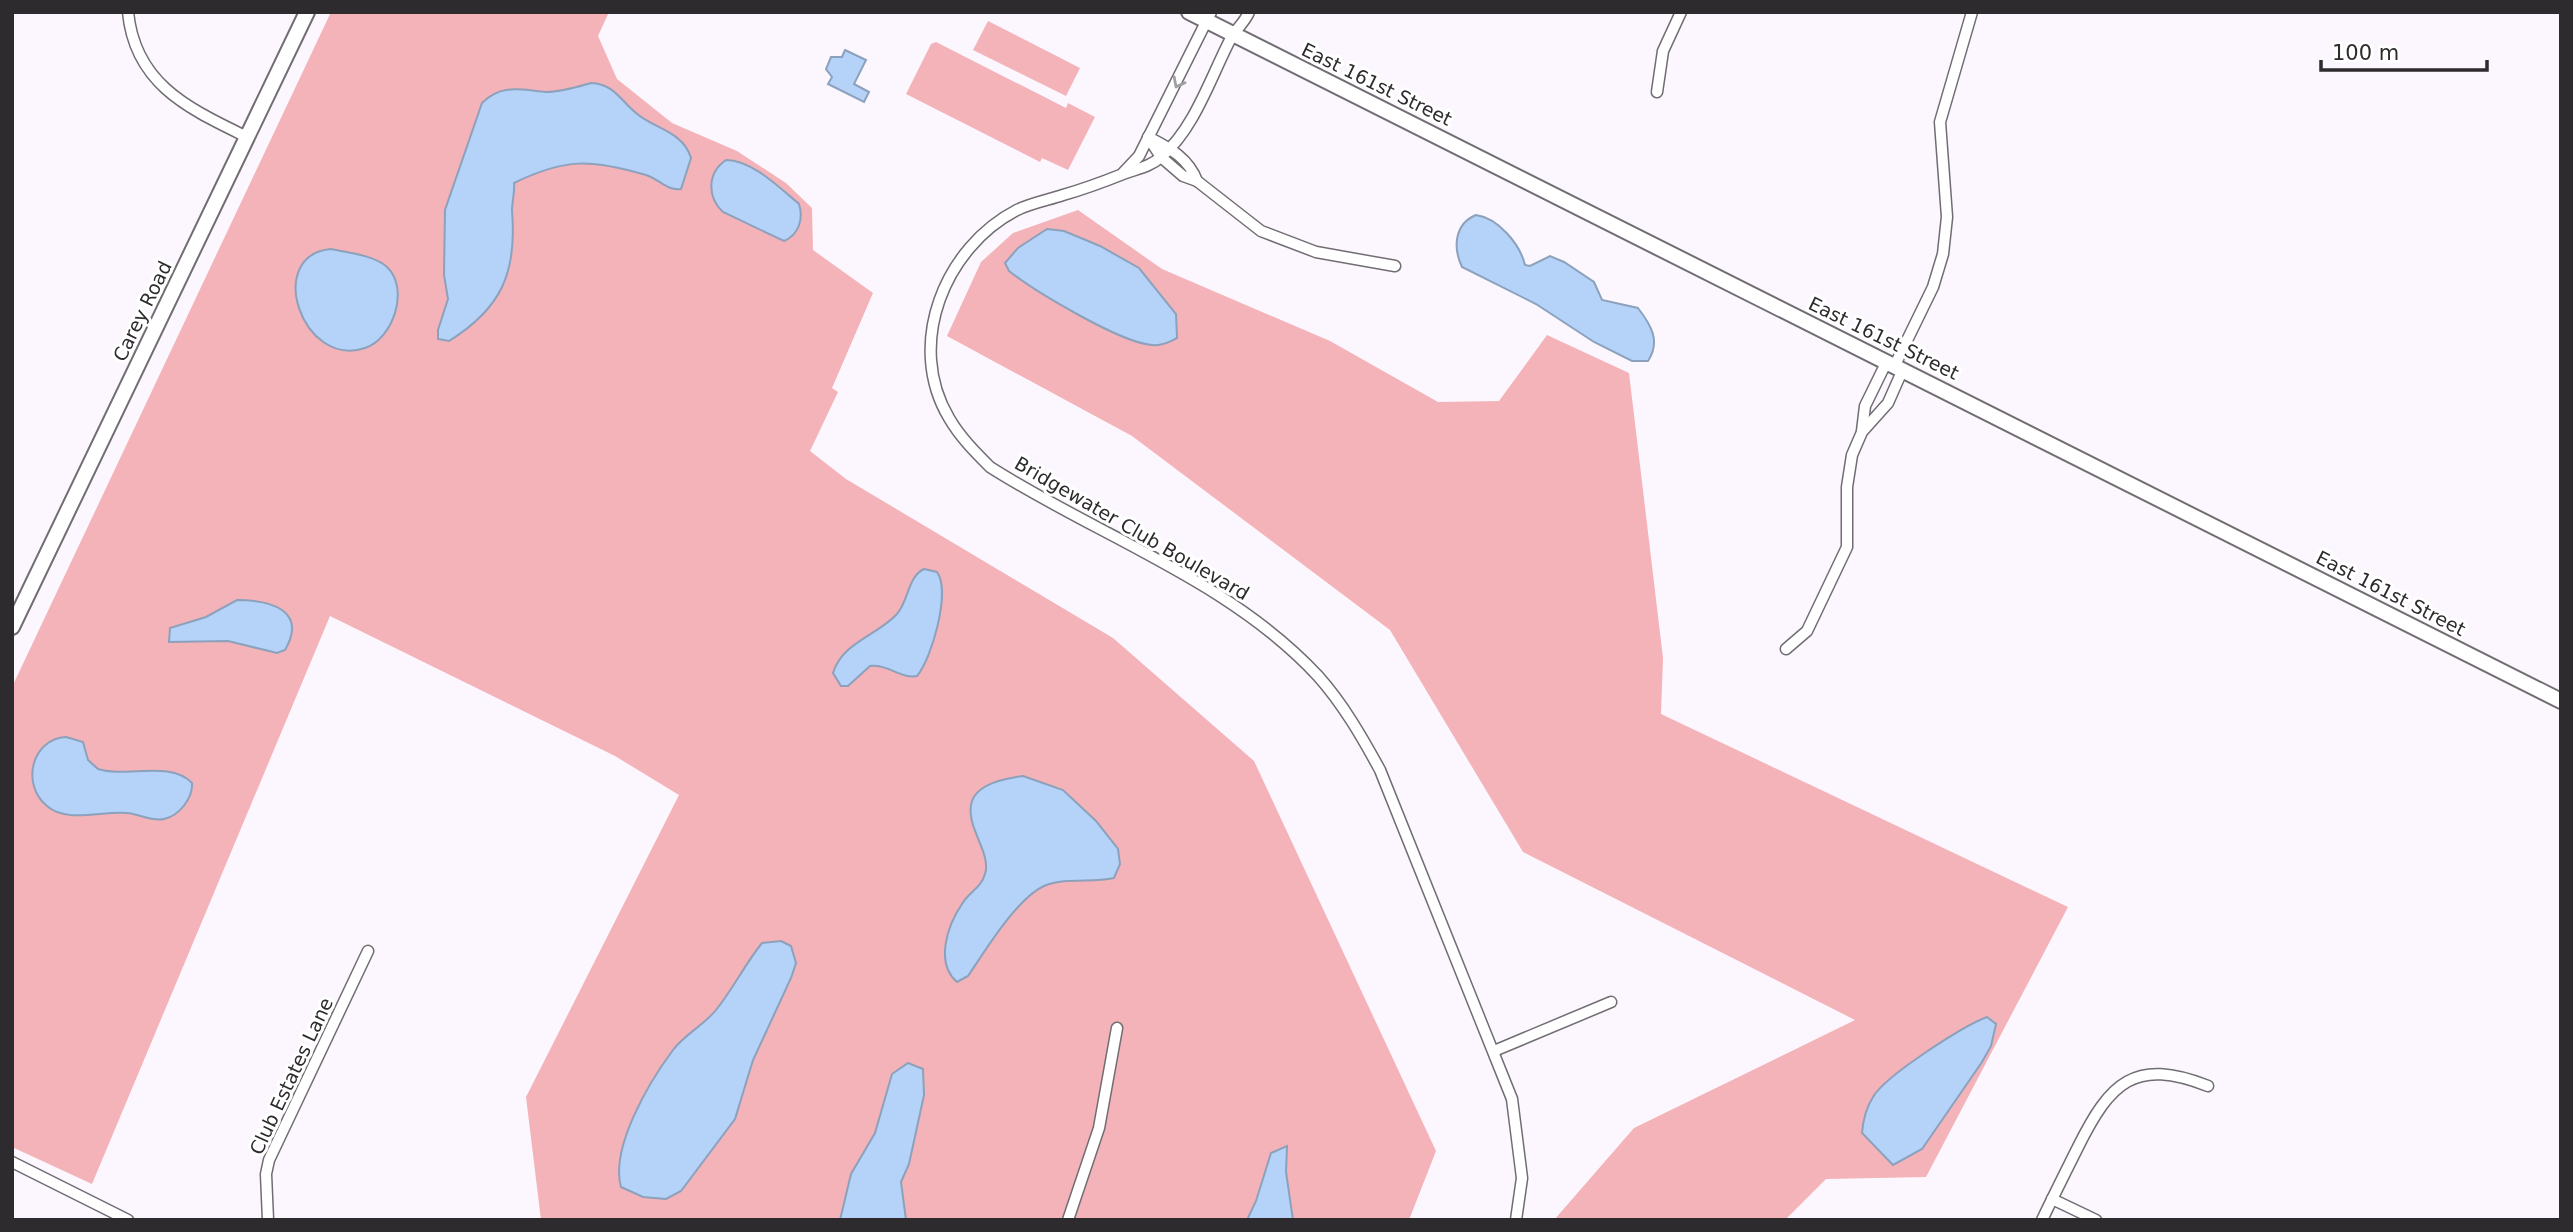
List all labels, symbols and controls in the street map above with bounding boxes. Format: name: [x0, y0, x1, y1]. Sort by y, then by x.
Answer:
scale bar: [2321, 28, 2487, 72]
street label: East 161st Street: [1298, 38, 1456, 130]
text: 100 m: [2332, 41, 2399, 65]
one-way arrow: [1172, 76, 1186, 88]
street label: Carey Road: [108, 257, 176, 365]
street label: East 161st Street: [1805, 292, 1963, 384]
street label: Bridgewater Club Boulevard: [1011, 452, 1253, 604]
street label: East 161st Street: [2313, 546, 2469, 640]
street label: Club Estates Lane: [245, 994, 337, 1158]

